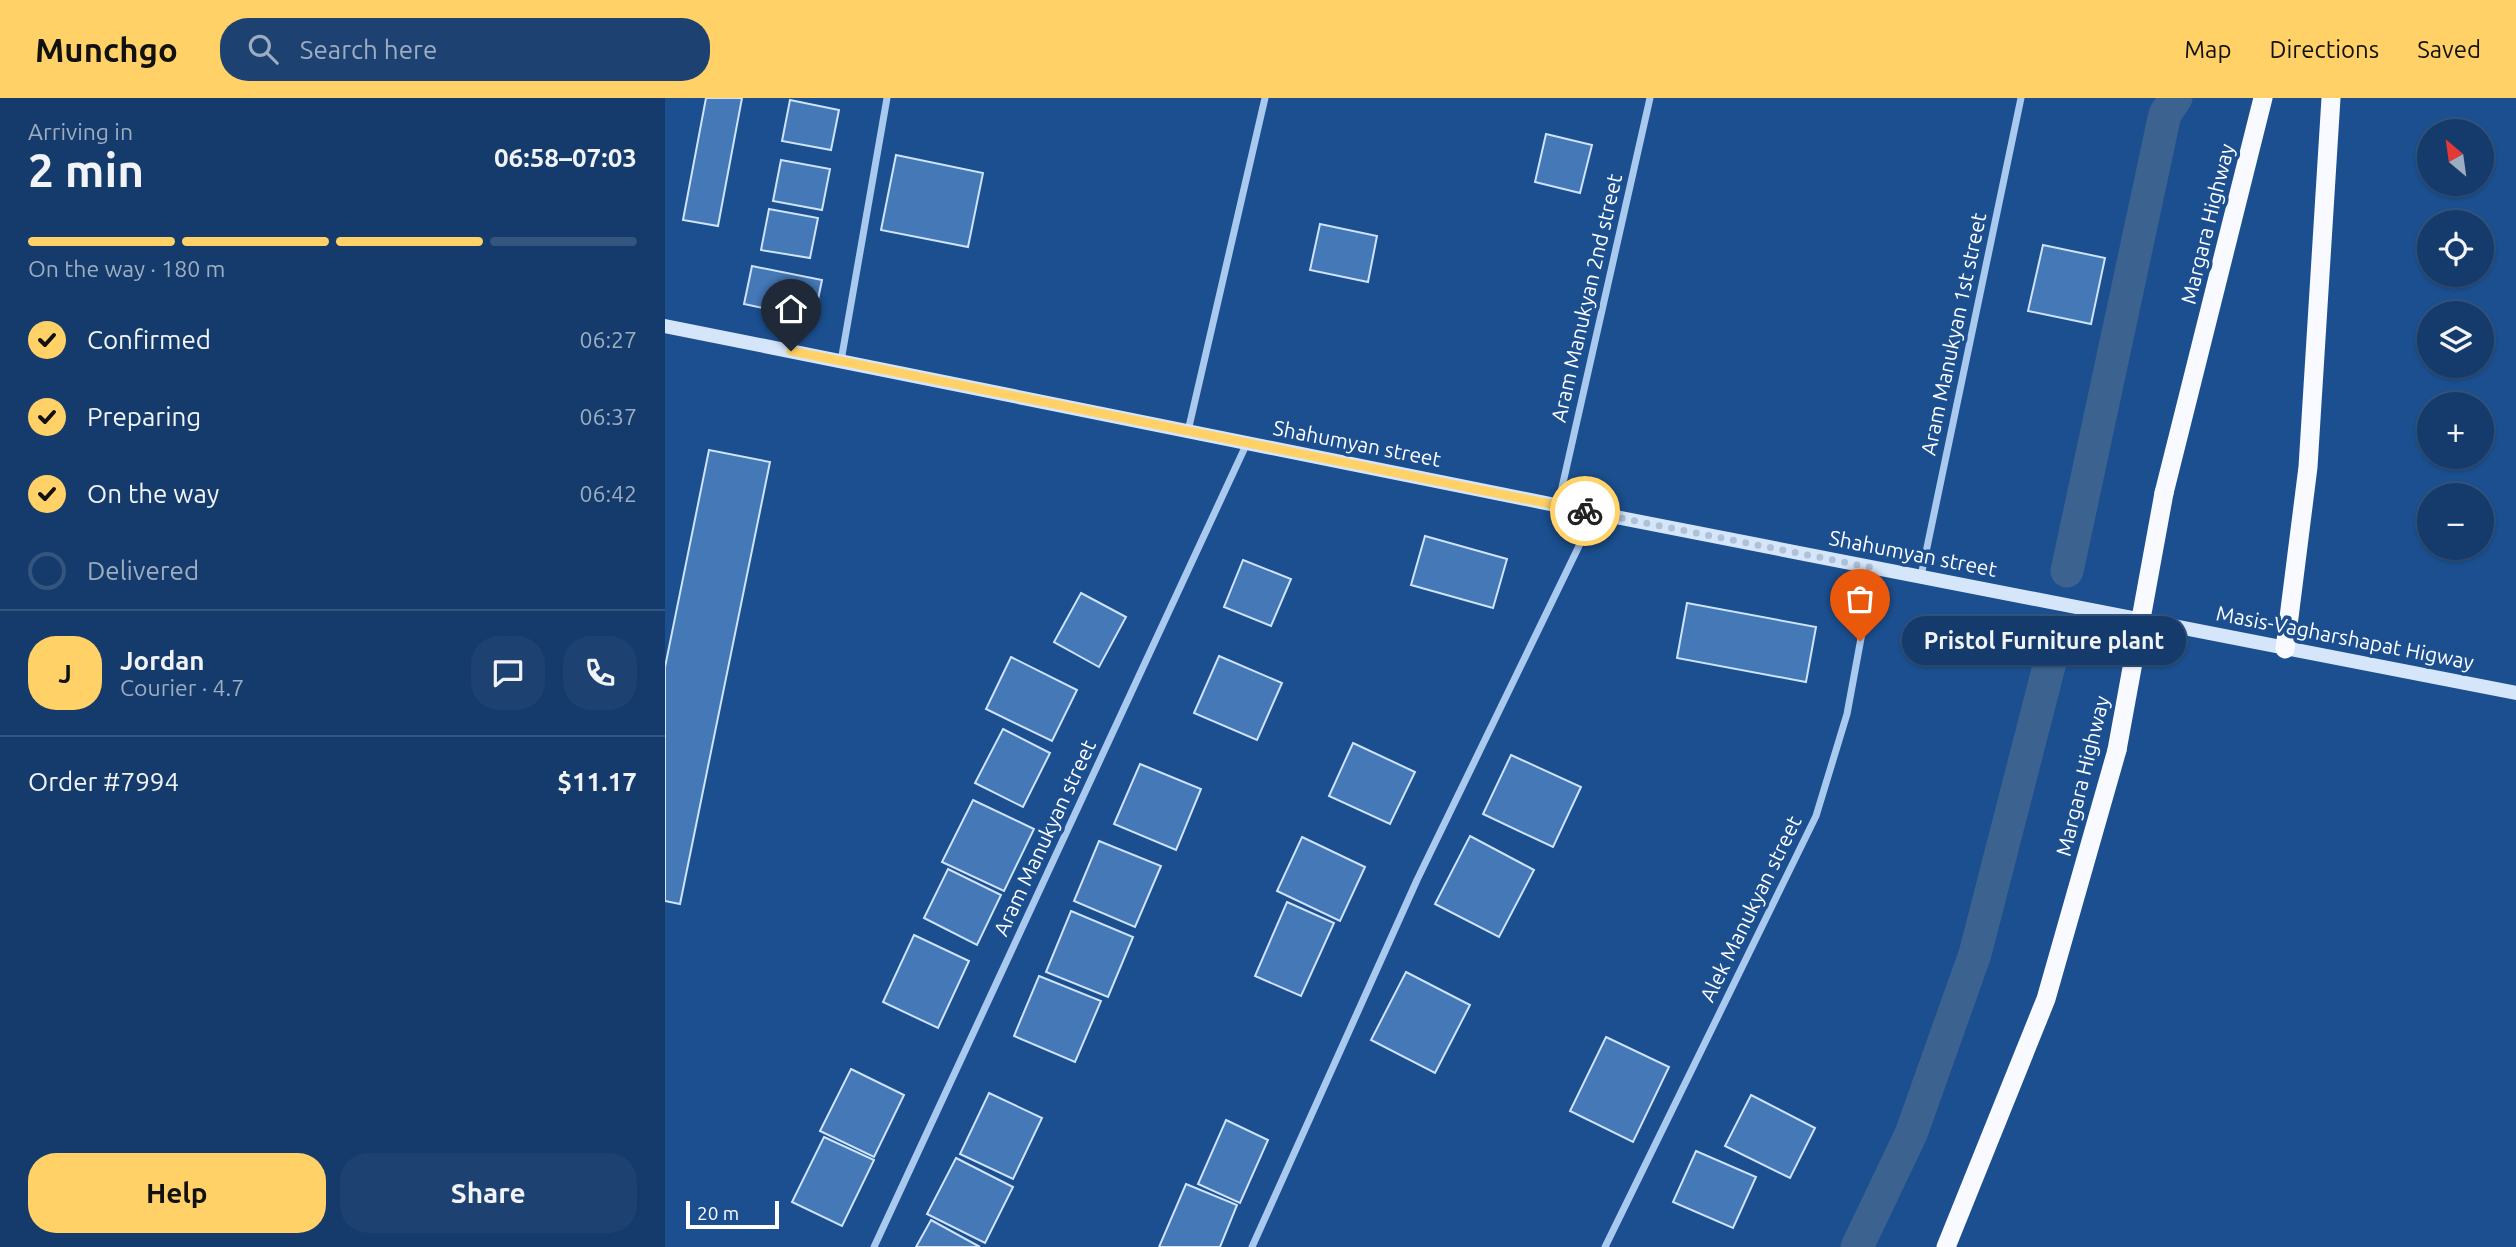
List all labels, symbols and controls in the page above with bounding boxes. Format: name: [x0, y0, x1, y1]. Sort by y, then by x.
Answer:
search box: [220, 18, 710, 81]
icon: search: [244, 30, 282, 68]
text: Munchgo: [35, 31, 178, 68]
text: Search here: [300, 35, 437, 64]
text: Map: [2184, 36, 2231, 63]
text: Directions: [2269, 36, 2379, 63]
text: Saved: [2417, 36, 2481, 63]
text: Arriving in: [28, 119, 133, 144]
north arrow: [2417, 119, 2494, 196]
map controls: [2417, 119, 2494, 560]
street label: Margara Highway: [2176, 141, 2239, 306]
text: 06:58–07:03: [494, 143, 637, 172]
text: 2 min: [28, 144, 144, 196]
street label: Aram Manukyan 2nd street: [1546, 171, 1626, 424]
street label: Aram Manukyan 1st street: [1916, 210, 1990, 457]
button: locate: [2417, 210, 2494, 287]
text: On the way · 180 m: [28, 256, 225, 281]
pin: [761, 279, 821, 351]
icon: home: [772, 290, 810, 328]
button: layers: [2417, 301, 2494, 378]
icon: check: [28, 321, 66, 359]
text: Confirmed: [87, 325, 211, 354]
text: 06:27: [579, 327, 637, 352]
button: +: [2417, 392, 2494, 469]
icon: check: [28, 398, 66, 436]
text: Preparing: [87, 402, 201, 431]
text: 06:37: [579, 404, 637, 429]
street label: Shahumyan street: [1271, 415, 1443, 471]
icon: check: [28, 475, 66, 513]
courier: [1550, 476, 1620, 546]
text: On the way: [87, 479, 219, 508]
text: 06:42: [579, 481, 637, 506]
button: −: [2417, 483, 2494, 560]
icon: bike: [1566, 492, 1604, 530]
street label: Shahumyan street: [1827, 525, 1999, 581]
text: Delivered: [87, 556, 199, 585]
pin: [1830, 569, 1890, 641]
icon: bag: [1841, 580, 1879, 618]
street label: Masis-Vagharshapat Higway: [2214, 600, 2476, 674]
callout: Pristol Furniture plant: [1902, 616, 2185, 666]
text: Pristol Furniture plant: [1924, 628, 2164, 653]
button: chat: [471, 636, 545, 710]
button: phone: [563, 636, 637, 710]
text: Jordan: [120, 646, 205, 675]
text: J: [58, 659, 72, 688]
text: Courier · 4.7: [120, 675, 244, 700]
street label: Margara Highway: [2051, 693, 2114, 858]
street label: Aram Manukyan street: [988, 736, 1100, 939]
text: Order #7994: [28, 767, 179, 796]
text: $11.17: [557, 767, 637, 796]
street label: Alek Manukyan street: [1695, 811, 1806, 1006]
button: Help: [28, 1153, 326, 1233]
button: Share: [340, 1153, 637, 1233]
scale bar: [686, 1198, 779, 1230]
text: 20 m: [697, 1202, 739, 1224]

